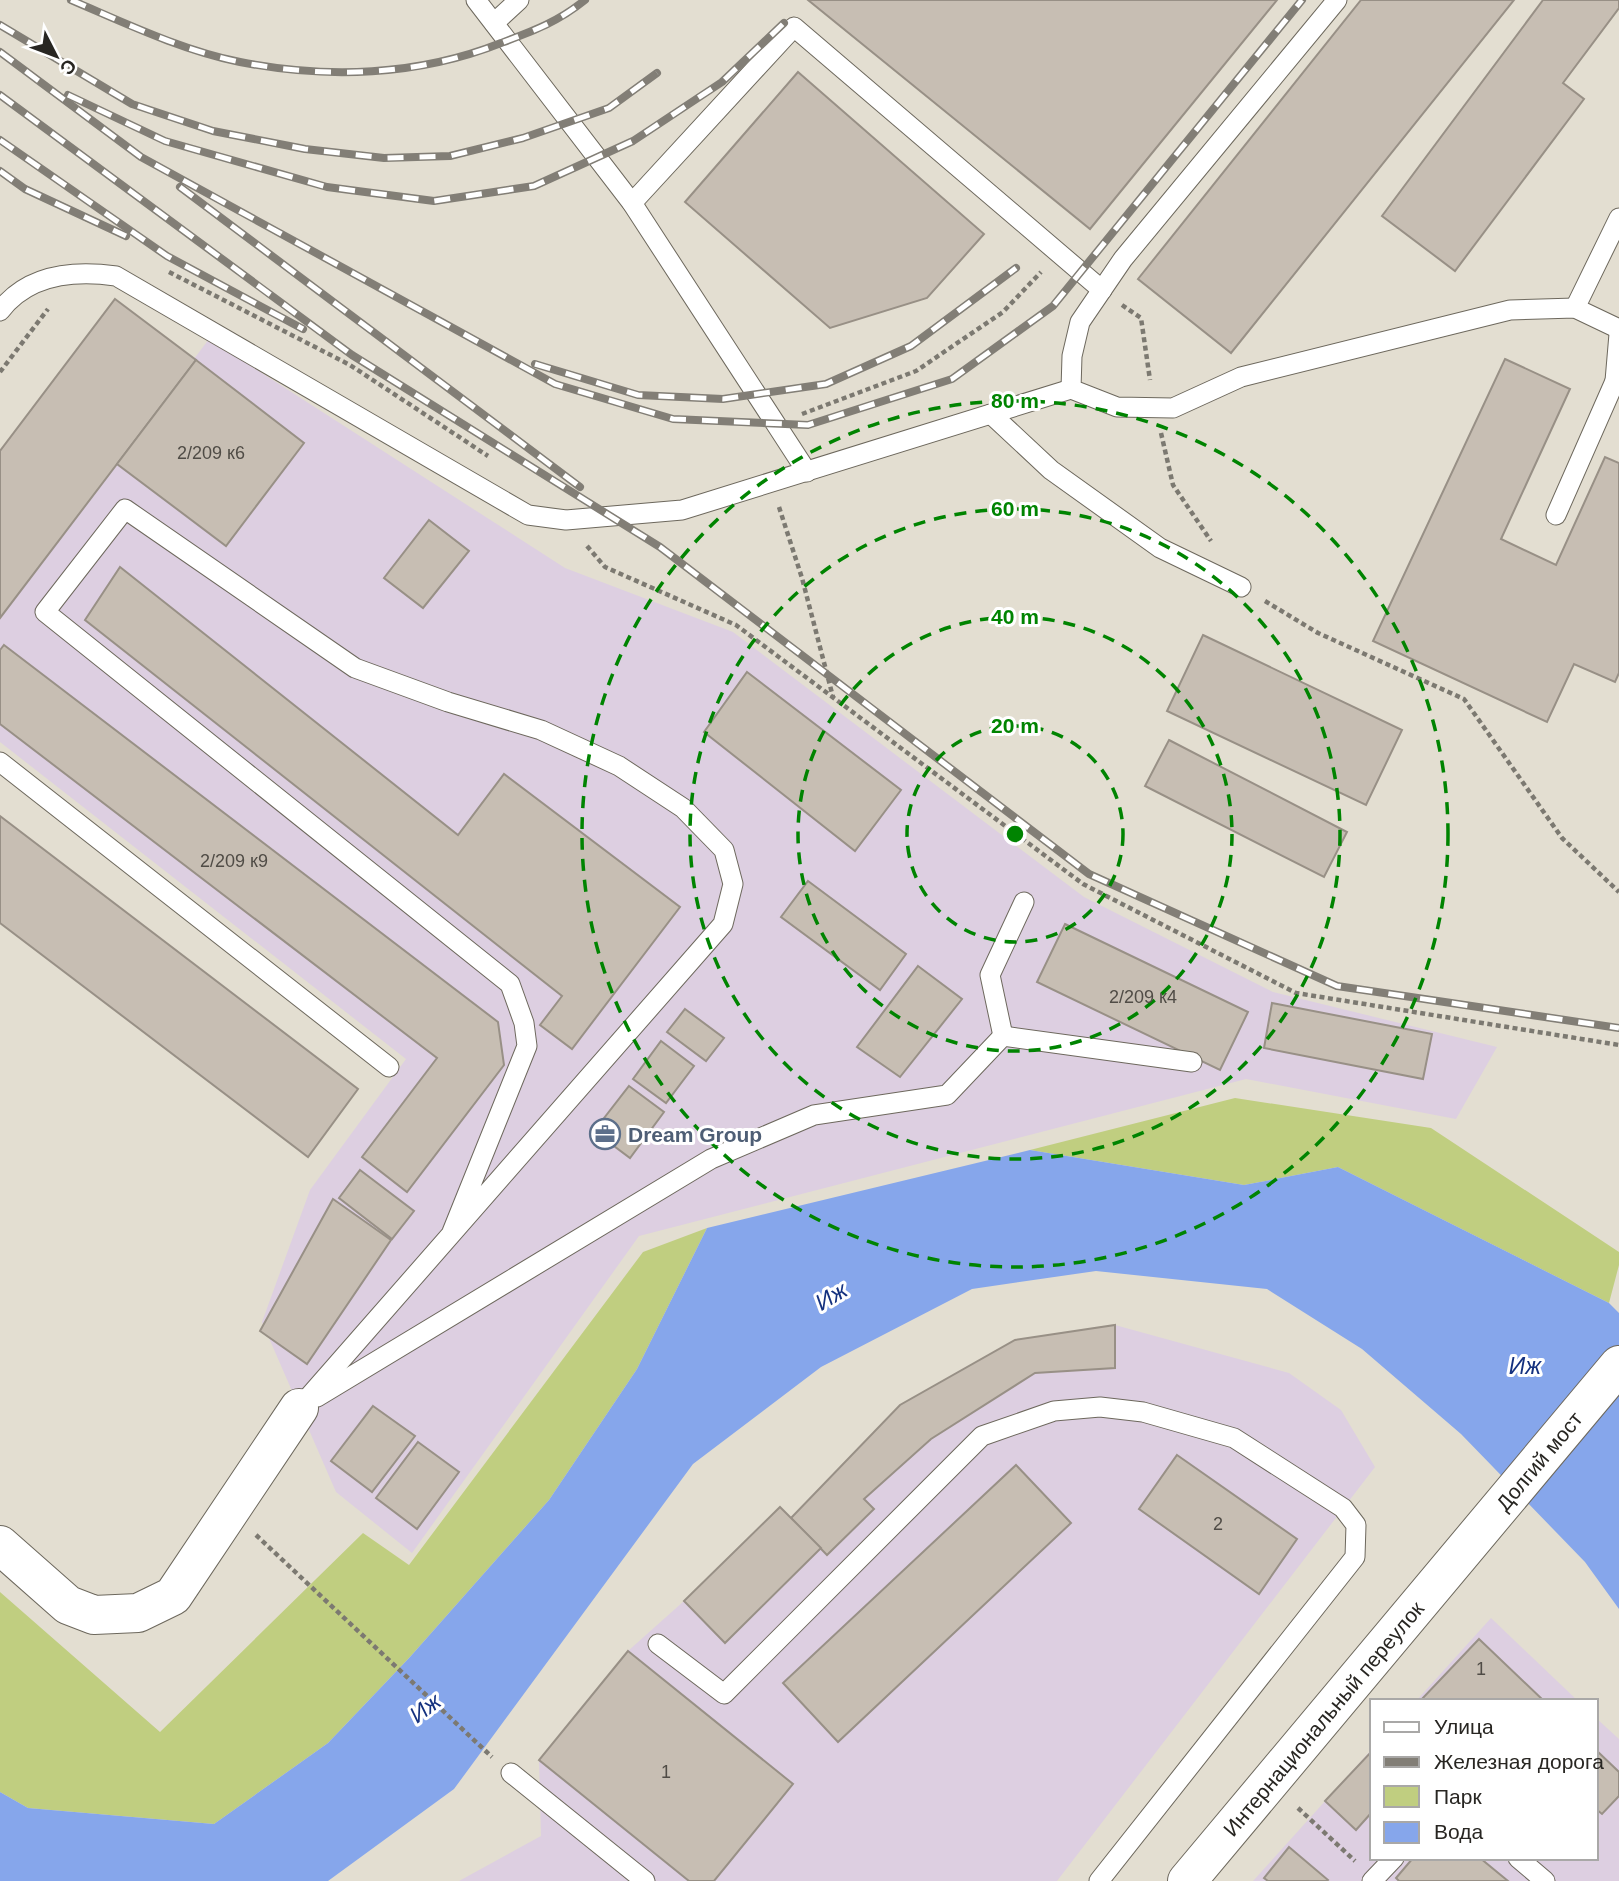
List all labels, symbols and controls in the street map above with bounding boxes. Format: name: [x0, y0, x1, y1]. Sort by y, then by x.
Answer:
north arrow: [21, 21, 91, 91]
text: С: [56, 55, 81, 79]
text: 80 m: [991, 389, 1039, 412]
house number: 2/209 к6: [177, 443, 245, 463]
text: 60 m: [991, 497, 1039, 520]
text: 40 m: [991, 605, 1039, 628]
text: 20 m: [991, 714, 1039, 737]
centre of rings: [1003, 822, 1027, 846]
house number: 2/209 к9: [200, 851, 268, 871]
house number: 2/209 к4: [1109, 987, 1177, 1007]
office icon: Dream Group: [588, 1117, 622, 1151]
place label: Dream Group: [628, 1123, 762, 1146]
water label: Иж: [810, 1276, 853, 1315]
water label: Иж: [1509, 1353, 1542, 1379]
street label: Долгий мост: [1491, 1407, 1587, 1515]
house number: 2: [1213, 1514, 1223, 1534]
street label: Интернациональный переулок: [1218, 1596, 1428, 1840]
house number: 1: [1476, 1659, 1486, 1679]
water label: Иж: [404, 1687, 447, 1728]
legend: [1370, 1699, 1598, 1860]
text: Улица: [1434, 1715, 1494, 1738]
text: Железная дорога: [1434, 1750, 1604, 1773]
house number: 1: [661, 1762, 671, 1782]
text: Парк: [1434, 1785, 1482, 1808]
text: Вода: [1434, 1820, 1483, 1843]

